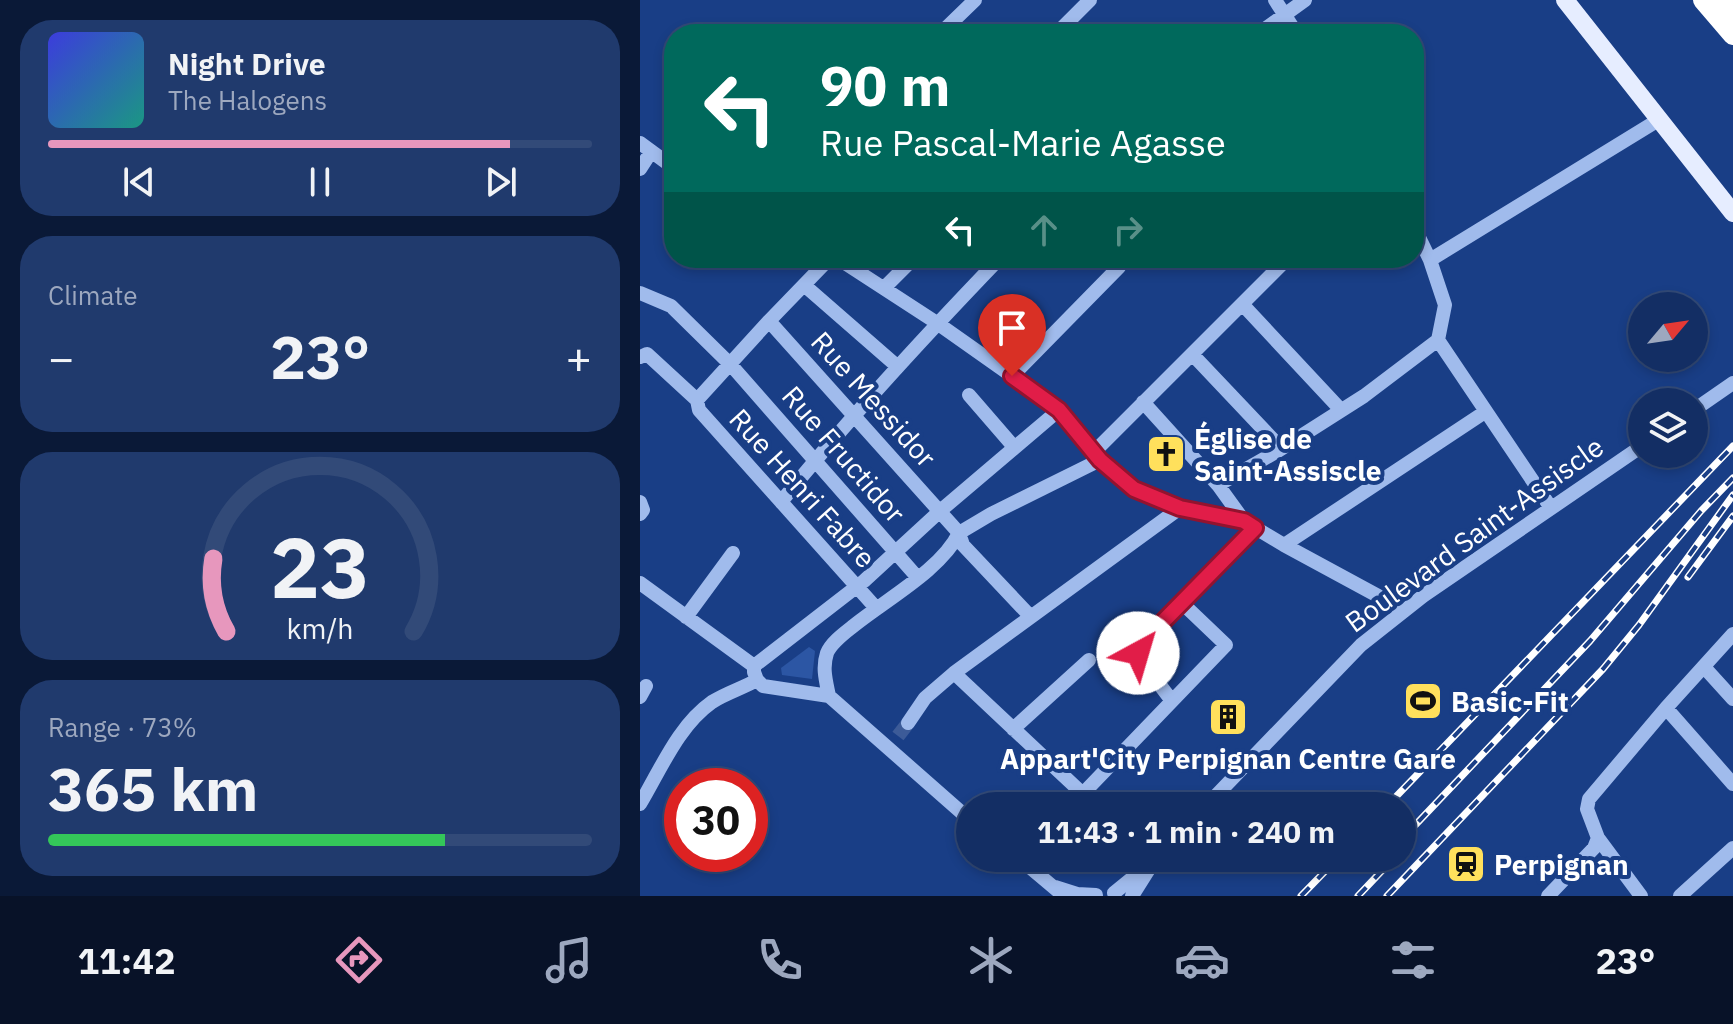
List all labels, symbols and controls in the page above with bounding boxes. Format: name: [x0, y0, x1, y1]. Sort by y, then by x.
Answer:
text: Night Drive: [168, 44, 326, 83]
text: 90 m: [820, 49, 950, 121]
icon: left: [688, 56, 792, 160]
text: The Halogens: [168, 83, 327, 117]
text: Rue Pascal-Marie Agasse: [820, 119, 1226, 166]
icon: previous: [117, 160, 161, 204]
icon: pause: [298, 160, 342, 204]
icon: next: [479, 160, 523, 204]
icon: left: [938, 208, 982, 252]
icon: ahead: [1022, 208, 1066, 252]
icon: right: [1106, 208, 1150, 252]
text: Climate: [48, 278, 138, 312]
north arrow: [1628, 292, 1708, 372]
map controls: [1628, 292, 1708, 468]
pin: [978, 294, 1046, 376]
icon: arrive: [990, 306, 1034, 350]
text: 23°: [270, 317, 370, 396]
street label: Rue Messidor: [803, 323, 945, 475]
text: −: [48, 329, 74, 386]
text: +: [566, 329, 592, 386]
street label: Rue Fructidor: [774, 378, 914, 530]
button: layers: [1628, 388, 1708, 468]
street label: Rue Henri Fabre: [722, 401, 884, 575]
place label: Église de Saint-Assiscle: [1194, 420, 1381, 489]
street label: Boulevard Saint-Assiscle: [1337, 428, 1611, 640]
church icon: Église de Saint-Assiscle: [1145, 433, 1187, 475]
text: 23: [270, 513, 370, 621]
text: km/h: [286, 610, 354, 647]
position arrow: [1096, 611, 1180, 695]
sports icon: Basic-Fit: [1402, 680, 1444, 722]
place label: Basic-Fit: [1451, 683, 1569, 720]
building icon: Appart'City Perpignan Centre Gare: [1207, 696, 1249, 738]
text: Range · 73%: [48, 710, 197, 744]
place label: Appart'City Perpignan Centre Gare: [1000, 740, 1456, 777]
text: 365 km: [48, 749, 258, 828]
speed limit sign: 30: [664, 768, 768, 872]
text: 11:43 · 1 min · 240 m: [1037, 812, 1335, 851]
station icon: Perpignan: [1445, 843, 1487, 885]
place label: Perpignan: [1494, 846, 1629, 883]
icon: directions: [331, 932, 387, 988]
icon: music: [541, 932, 597, 988]
icon: phone: [752, 932, 808, 988]
icon: climate: [963, 932, 1019, 988]
icon: car: [1174, 932, 1230, 988]
icon: filters: [1385, 932, 1441, 988]
text: 11:42: [77, 937, 176, 984]
text: 23°: [1595, 937, 1656, 984]

